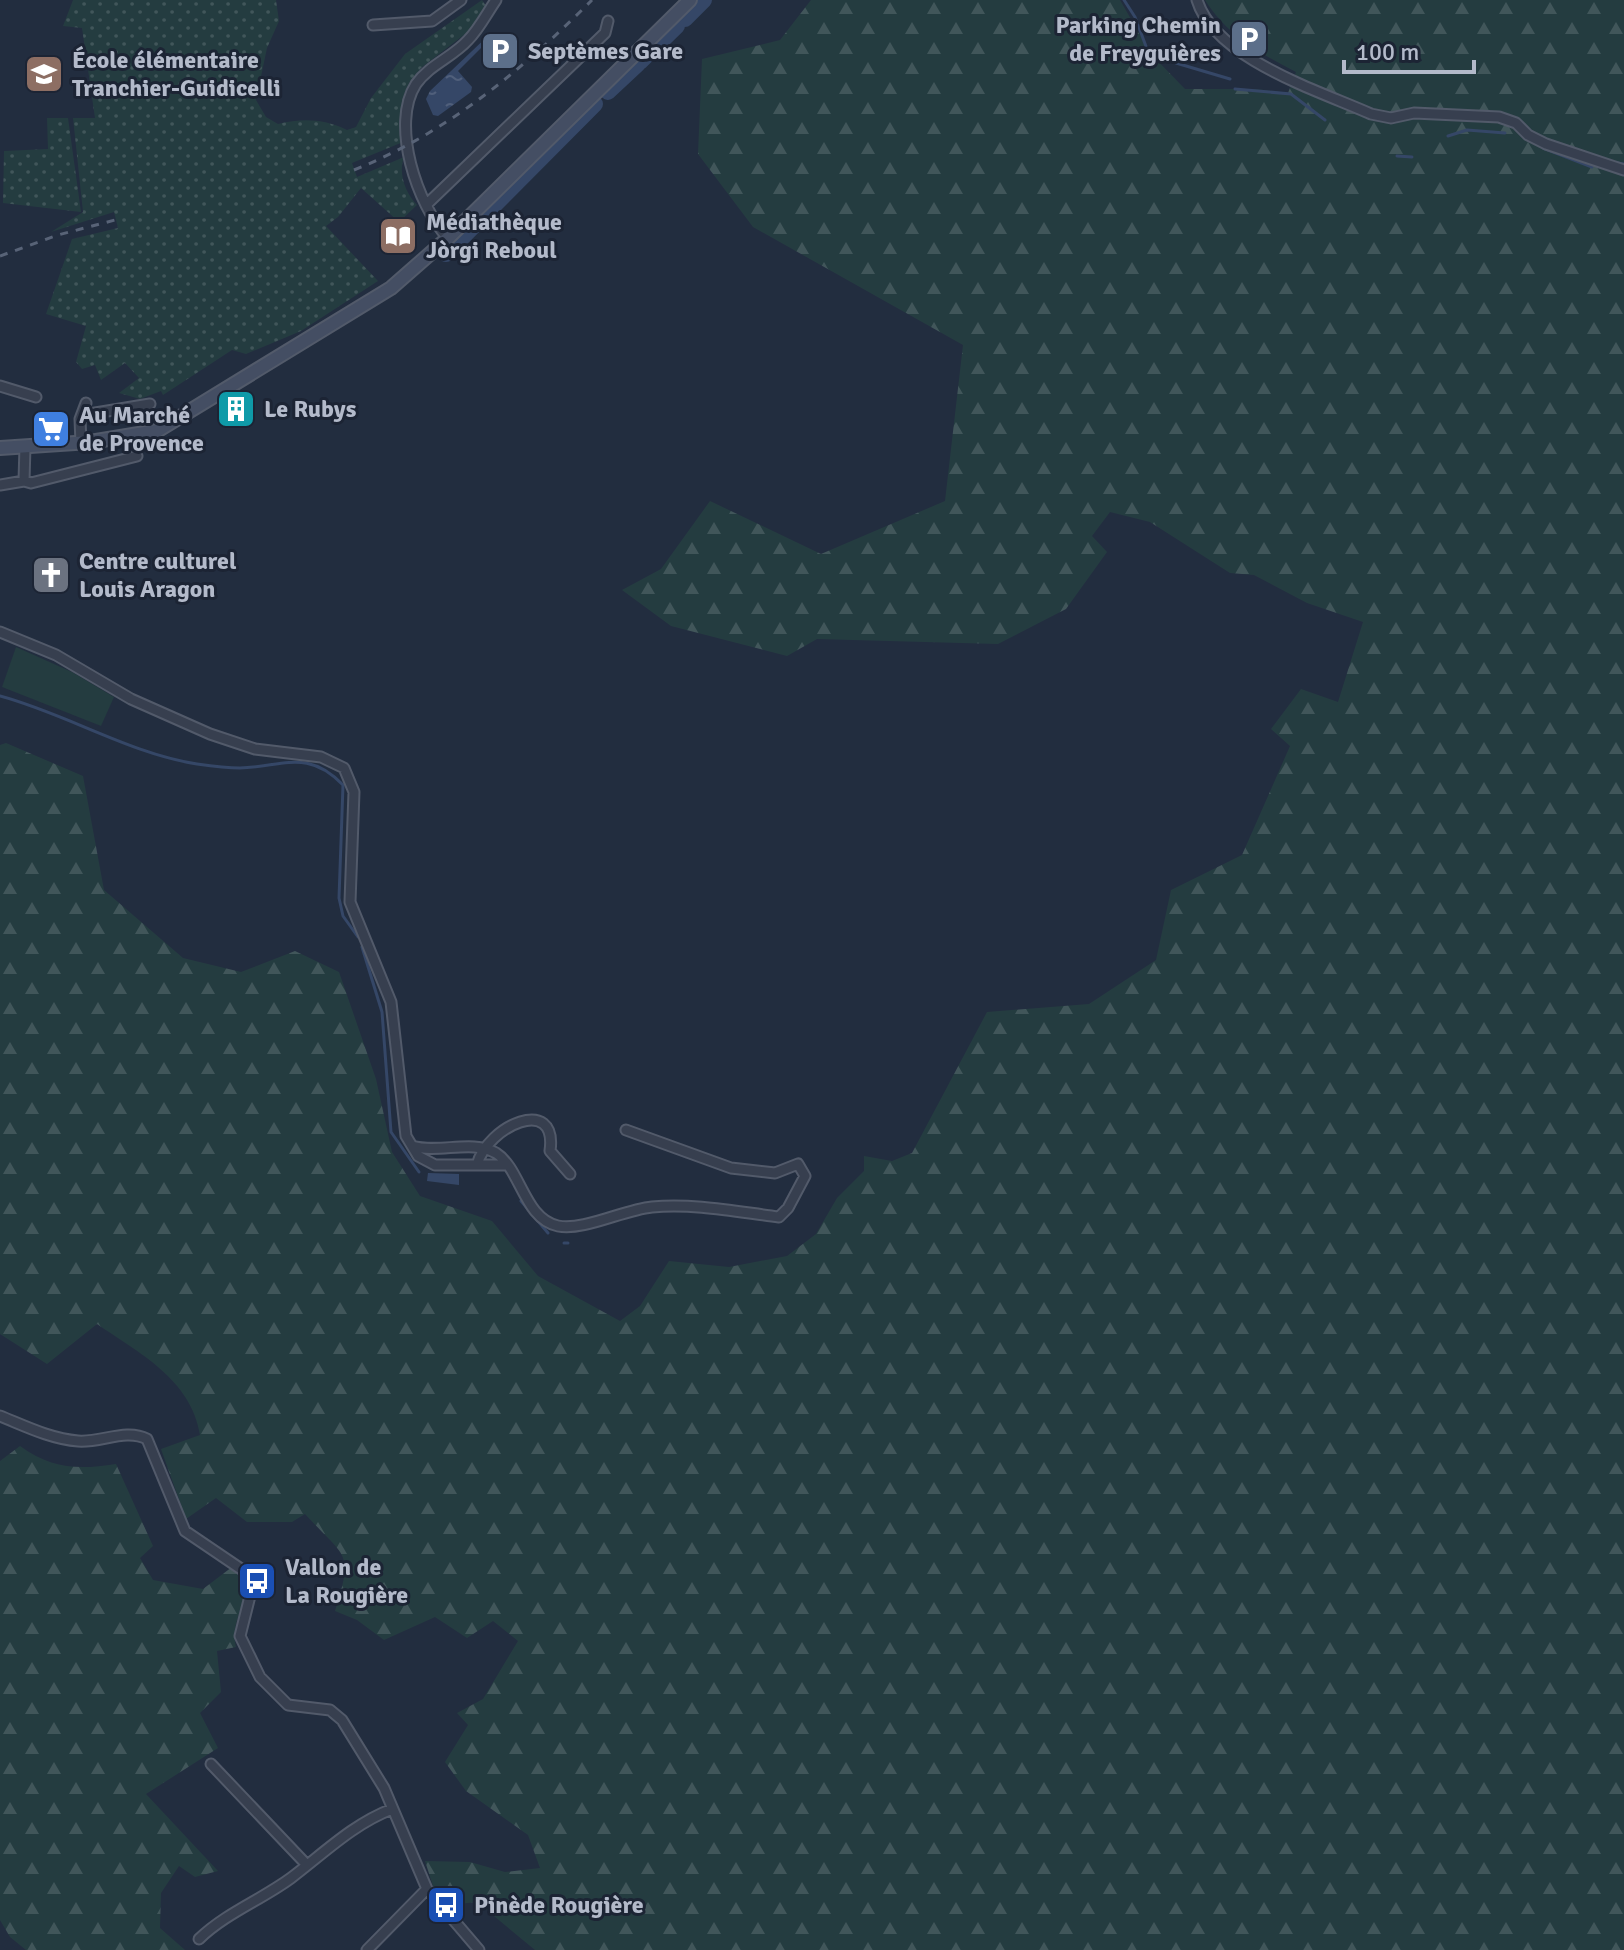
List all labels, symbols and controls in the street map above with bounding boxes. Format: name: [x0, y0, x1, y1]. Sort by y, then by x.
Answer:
place label: Parking Chemin de Freyguières: [1055, 10, 1221, 68]
parking icon: Parking Chemin de Freyguières: [1228, 18, 1270, 60]
scale bar: [1344, 24, 1474, 74]
parking icon: Septèmes Gare: [479, 30, 521, 72]
place label: Septèmes Gare: [528, 36, 683, 66]
text: 100 m: [1356, 37, 1419, 67]
place label: École élémentaire Tranchier-Guidicelli: [72, 45, 281, 103]
school or university icon: École élémentaire Tranchier-Guidicelli: [23, 53, 65, 95]
place label: Médiathèque Jòrgi Reboul: [426, 207, 562, 265]
library icon: Médiathèque Jòrgi Reboul: [377, 215, 419, 257]
building icon: Le Rubys: [215, 388, 257, 430]
place label: Le Rubys: [264, 394, 357, 424]
place label: Au Marché de Provence: [79, 400, 204, 458]
supermarket icon: Au Marché de Provence: [30, 408, 72, 450]
place label: Centre culturel Louis Aragon: [79, 546, 237, 604]
church icon: Centre culturel Louis Aragon: [30, 554, 72, 596]
place label: Vallon de La Rougière: [285, 1552, 408, 1610]
bus stop icon: Vallon de La Rougière: [236, 1560, 278, 1602]
bus stop icon: Pinède Rougière: [425, 1884, 467, 1926]
place label: Pinède Rougière: [474, 1890, 644, 1920]

